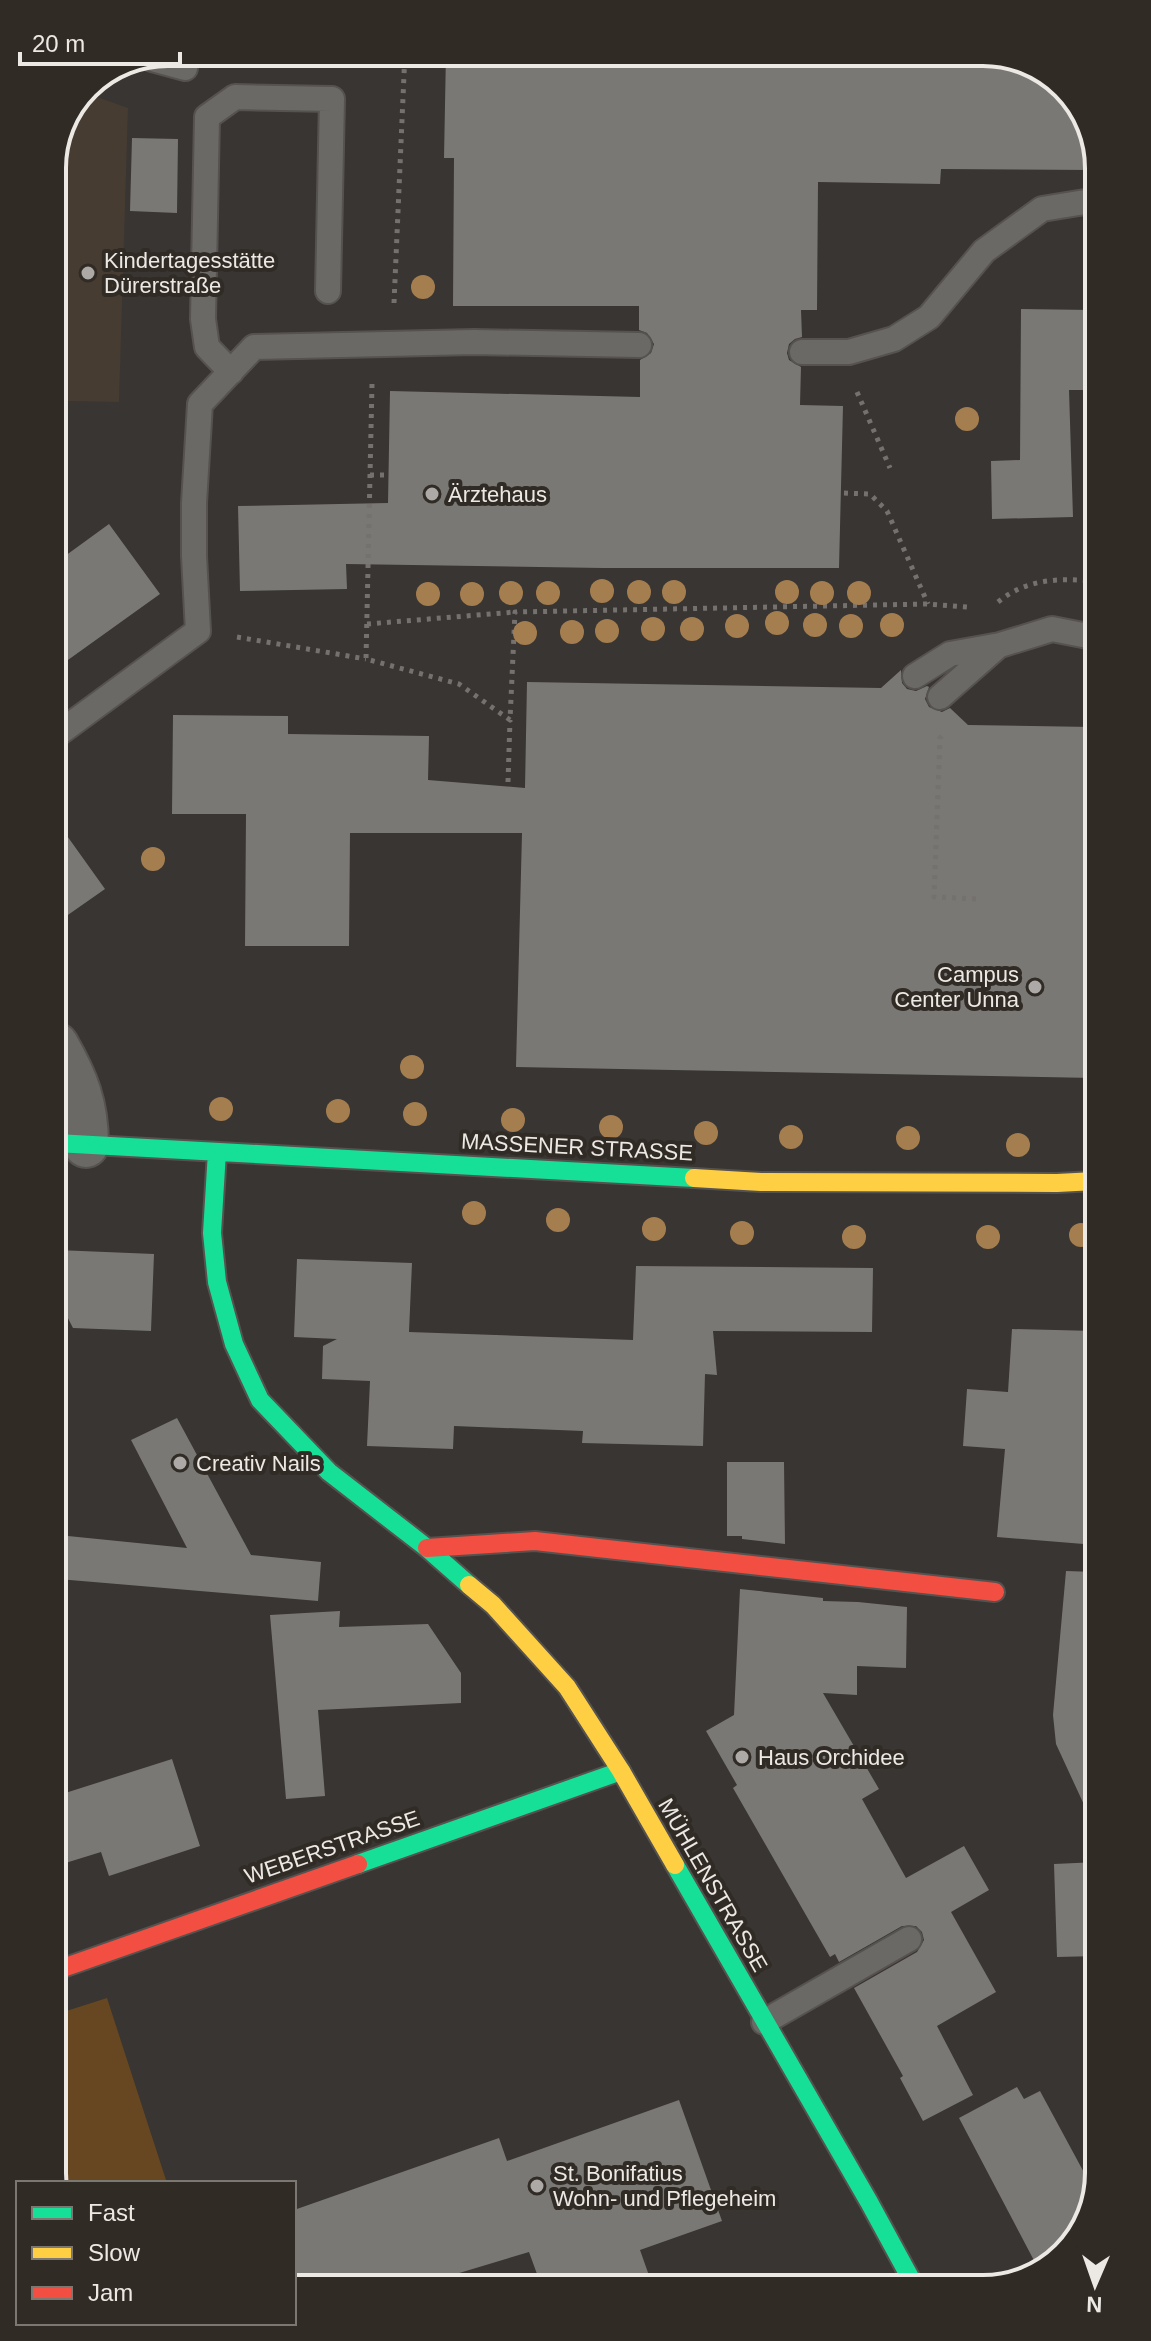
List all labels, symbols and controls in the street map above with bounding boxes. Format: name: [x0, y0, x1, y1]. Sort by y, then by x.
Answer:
scale bar: [20, 16, 180, 66]
text: 20 m: [32, 30, 85, 57]
place label: Kindertagesstätte Dürerstraße: [104, 248, 275, 298]
marker: Kindertagesstätte Dürerstraße: [79, 264, 97, 282]
place label: Ärztehaus: [448, 482, 547, 507]
marker: Ärztehaus: [423, 485, 441, 503]
place label: Campus Center Unna: [894, 962, 1020, 1012]
marker: Campus Center Unna: [1026, 978, 1044, 996]
street label: MASSENER STRASSE: [460, 1128, 694, 1166]
place label: Creativ Nails: [196, 1451, 321, 1476]
marker: Creativ Nails: [171, 1454, 189, 1472]
place label: Haus Orchidee: [758, 1745, 905, 1770]
marker: Haus Orchidee: [733, 1748, 751, 1766]
street label: MÜHLENSTRASSE: [653, 1794, 773, 1976]
street label: WEBERSTRASSE: [241, 1805, 423, 1889]
place label: St. Bonifatius Wohn- und Pflegeheim: [553, 2161, 776, 2211]
marker: St. Bonifatius Wohn- und Pflegeheim: [528, 2177, 546, 2195]
legend: [16, 2181, 296, 2325]
text: Fast: [88, 2199, 135, 2226]
text: Slow: [88, 2239, 141, 2266]
north arrow: [1055, 2245, 1135, 2325]
text: Jam: [88, 2279, 133, 2306]
text: N: [1086, 2292, 1103, 2317]

